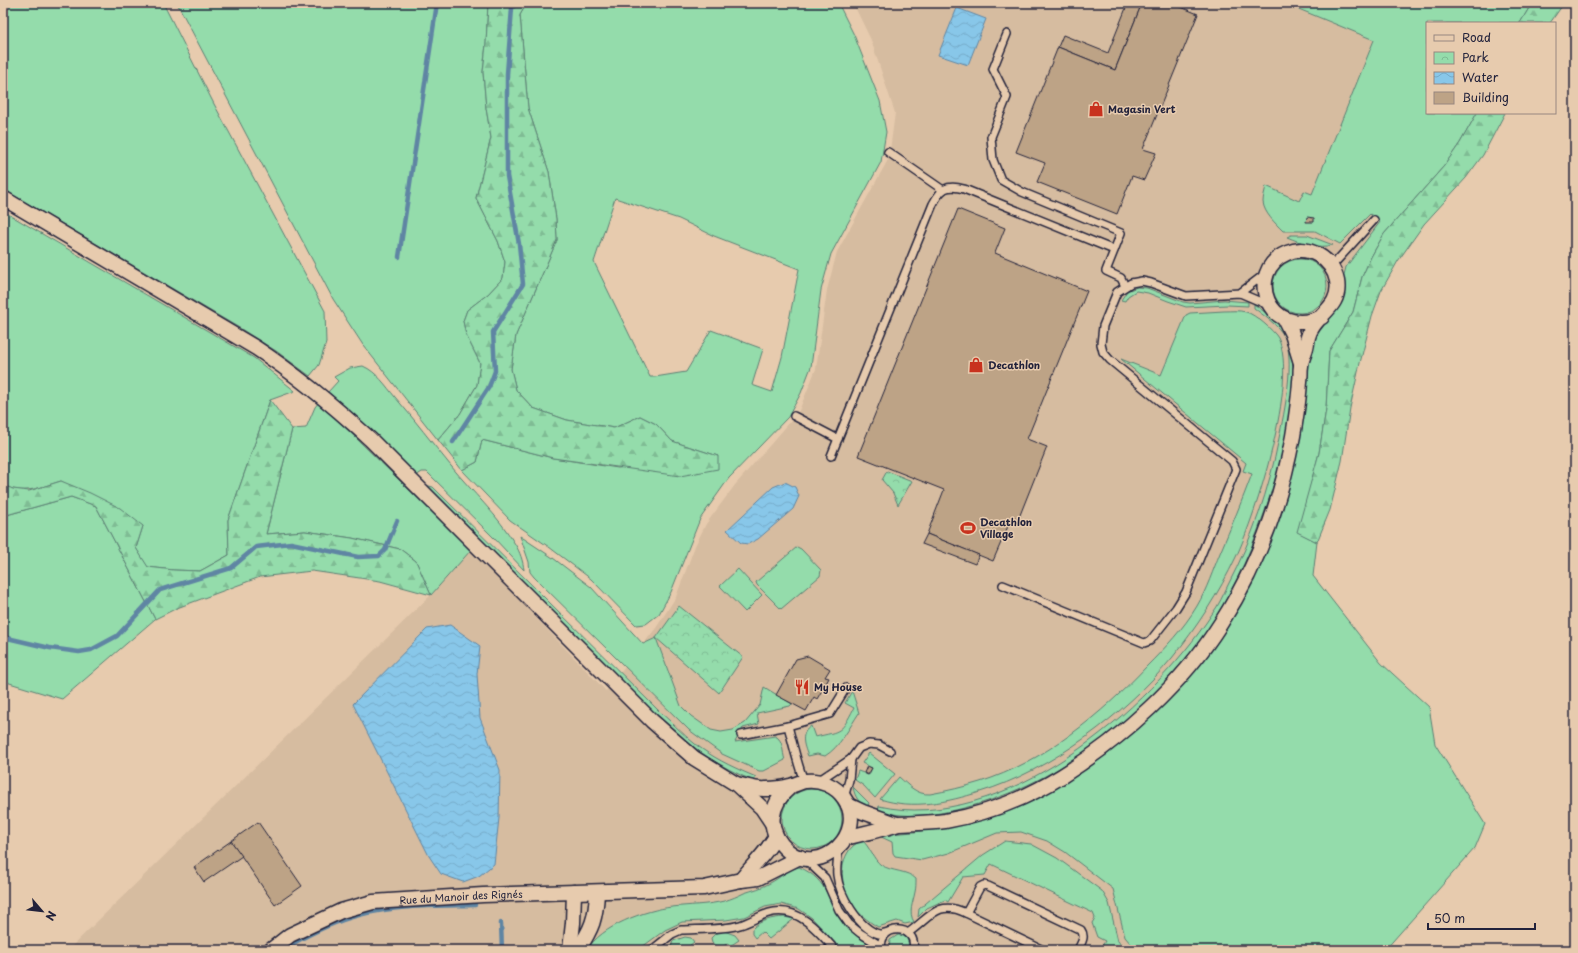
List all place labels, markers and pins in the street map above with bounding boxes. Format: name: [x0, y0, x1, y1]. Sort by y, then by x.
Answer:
shop icon: Magasin Vert: [1087, 100, 1105, 118]
place label: Magasin Vert: [1108, 101, 1176, 116]
shop icon: Decathlon: [967, 356, 985, 374]
place label: Decathlon: [988, 357, 1040, 372]
place label: Decathlon Village: [980, 514, 1032, 541]
sports icon: Decathlon Village: [959, 519, 977, 537]
restaurant icon: My House: [793, 678, 811, 696]
place label: My House: [814, 679, 863, 695]

